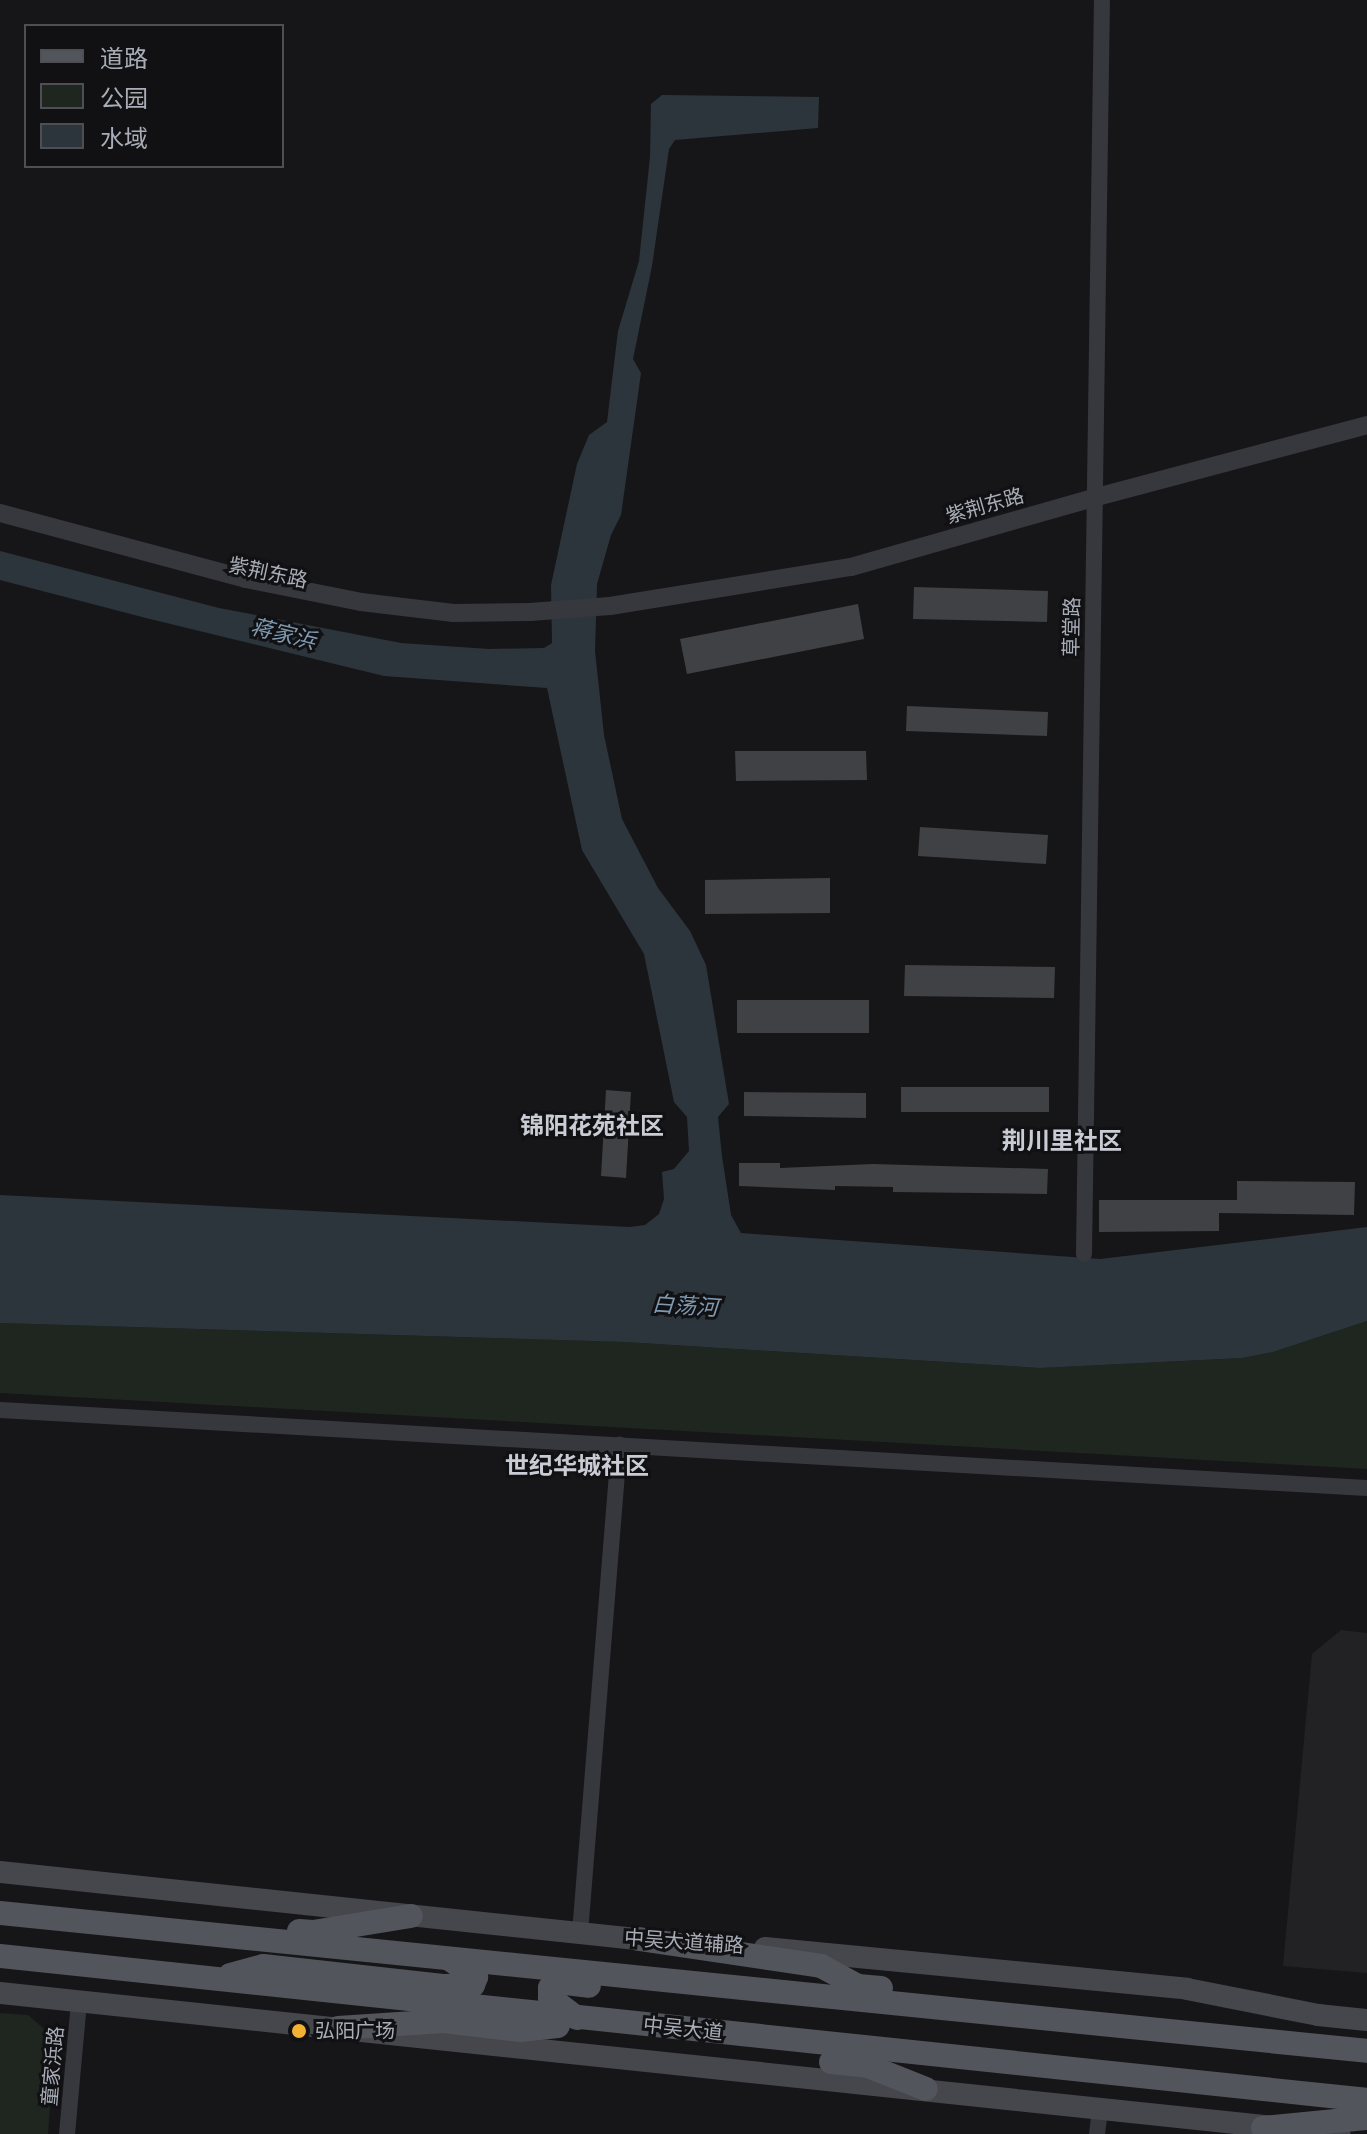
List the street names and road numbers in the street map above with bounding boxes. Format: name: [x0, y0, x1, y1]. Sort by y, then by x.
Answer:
street label: 紫荆东路: [943, 483, 1027, 529]
street label: 紫荆东路: [226, 553, 310, 593]
street label: 草堂路: [1059, 597, 1085, 657]
street label: 中吴大道辅路: [623, 1926, 745, 1958]
street label: 中吴大道: [642, 2013, 724, 2045]
street label: 童家浜路: [38, 2025, 68, 2107]

